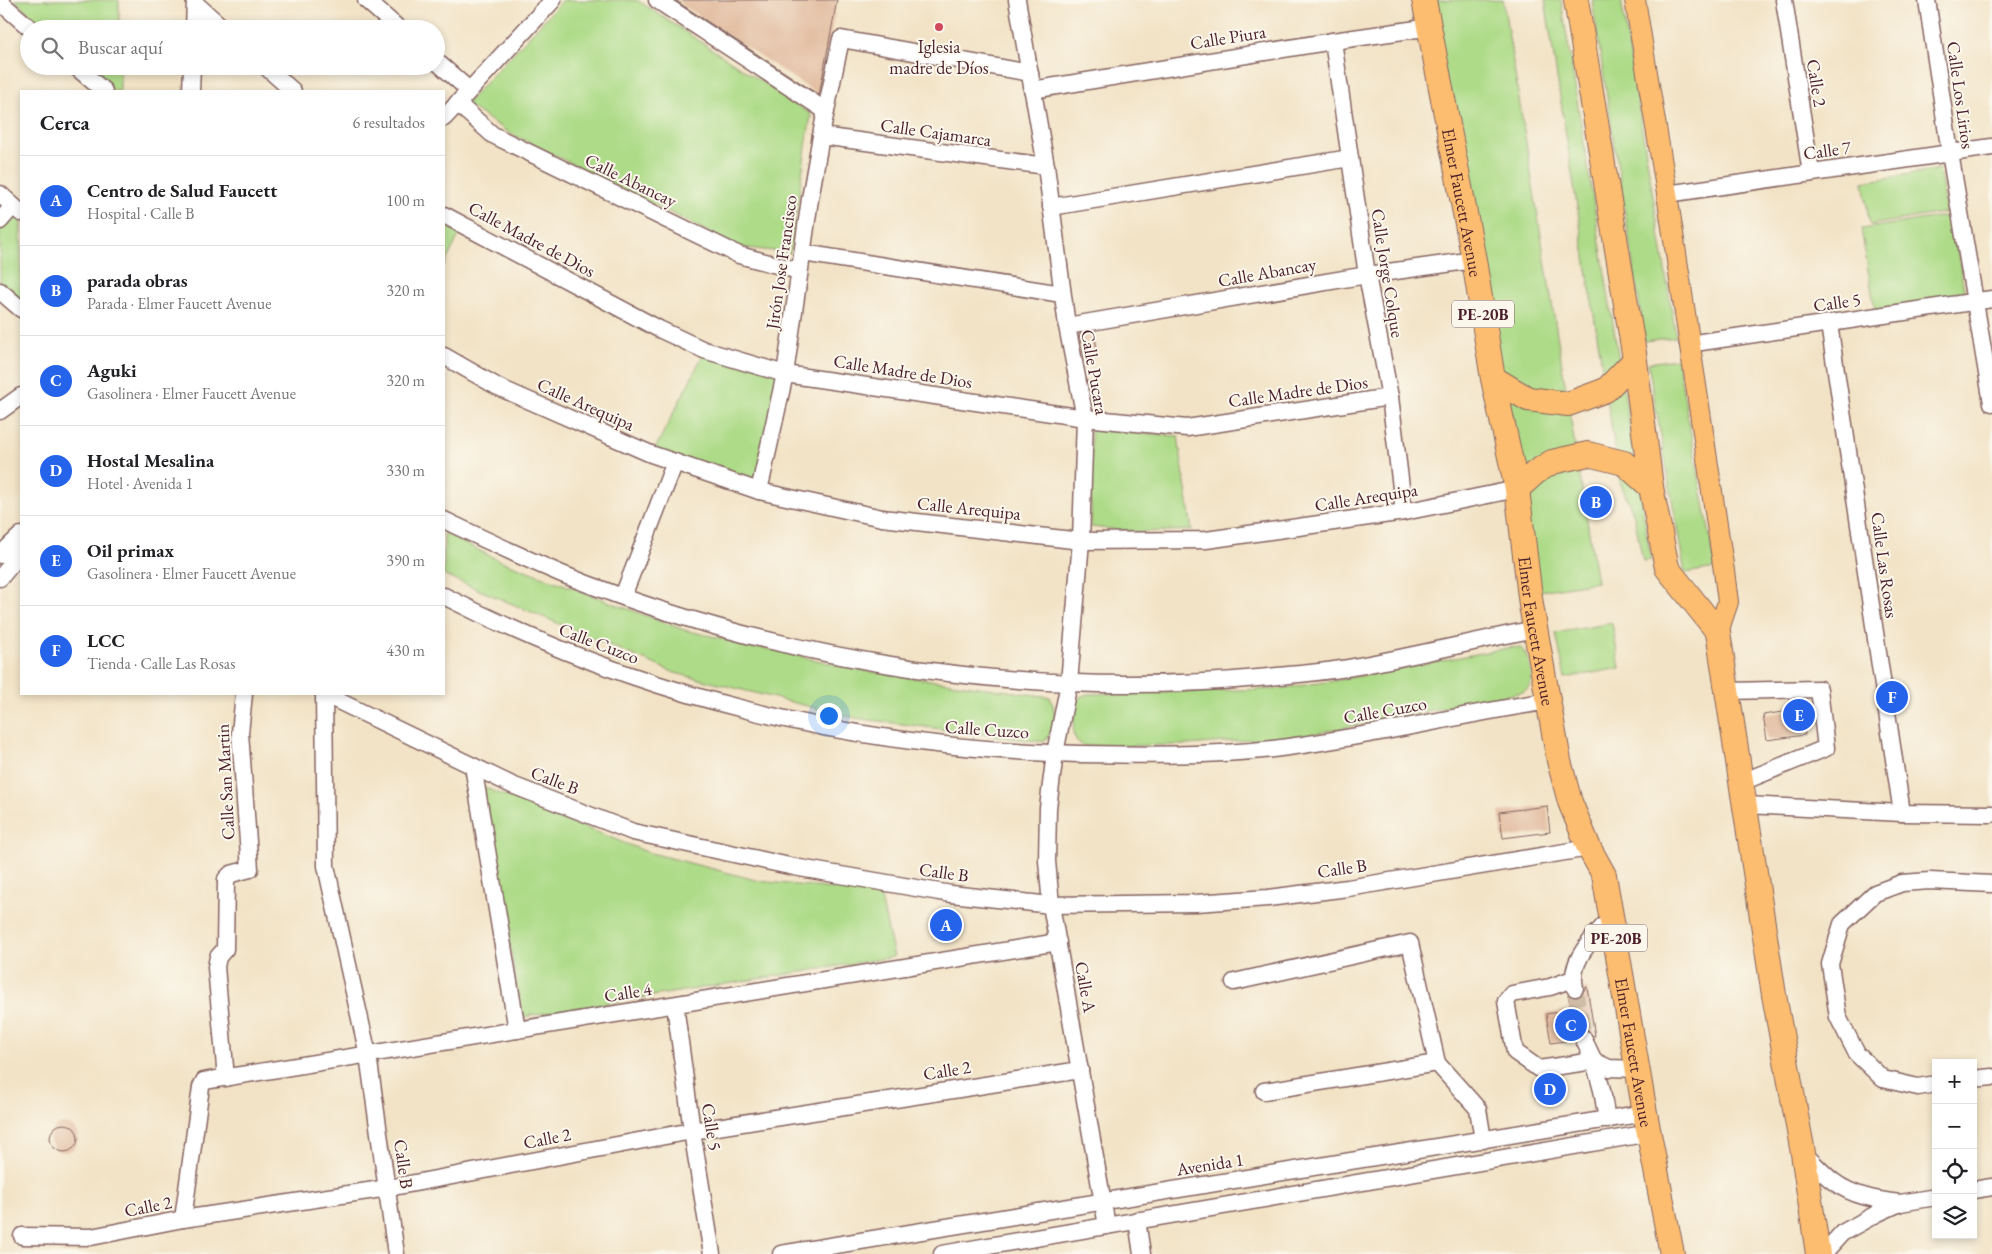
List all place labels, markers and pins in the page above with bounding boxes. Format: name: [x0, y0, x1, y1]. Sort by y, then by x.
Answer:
marker: Iglesia madre de Díos: [933, 21, 945, 33]
place label: Iglesia madre de Díos: [889, 35, 989, 79]
pin: B: [1580, 483, 1612, 521]
pin: F: [1876, 678, 1908, 716]
pin: E: [1783, 696, 1815, 734]
pin: A: [930, 906, 962, 944]
pin: C: [1555, 1006, 1587, 1044]
pin: D: [1534, 1070, 1566, 1108]

